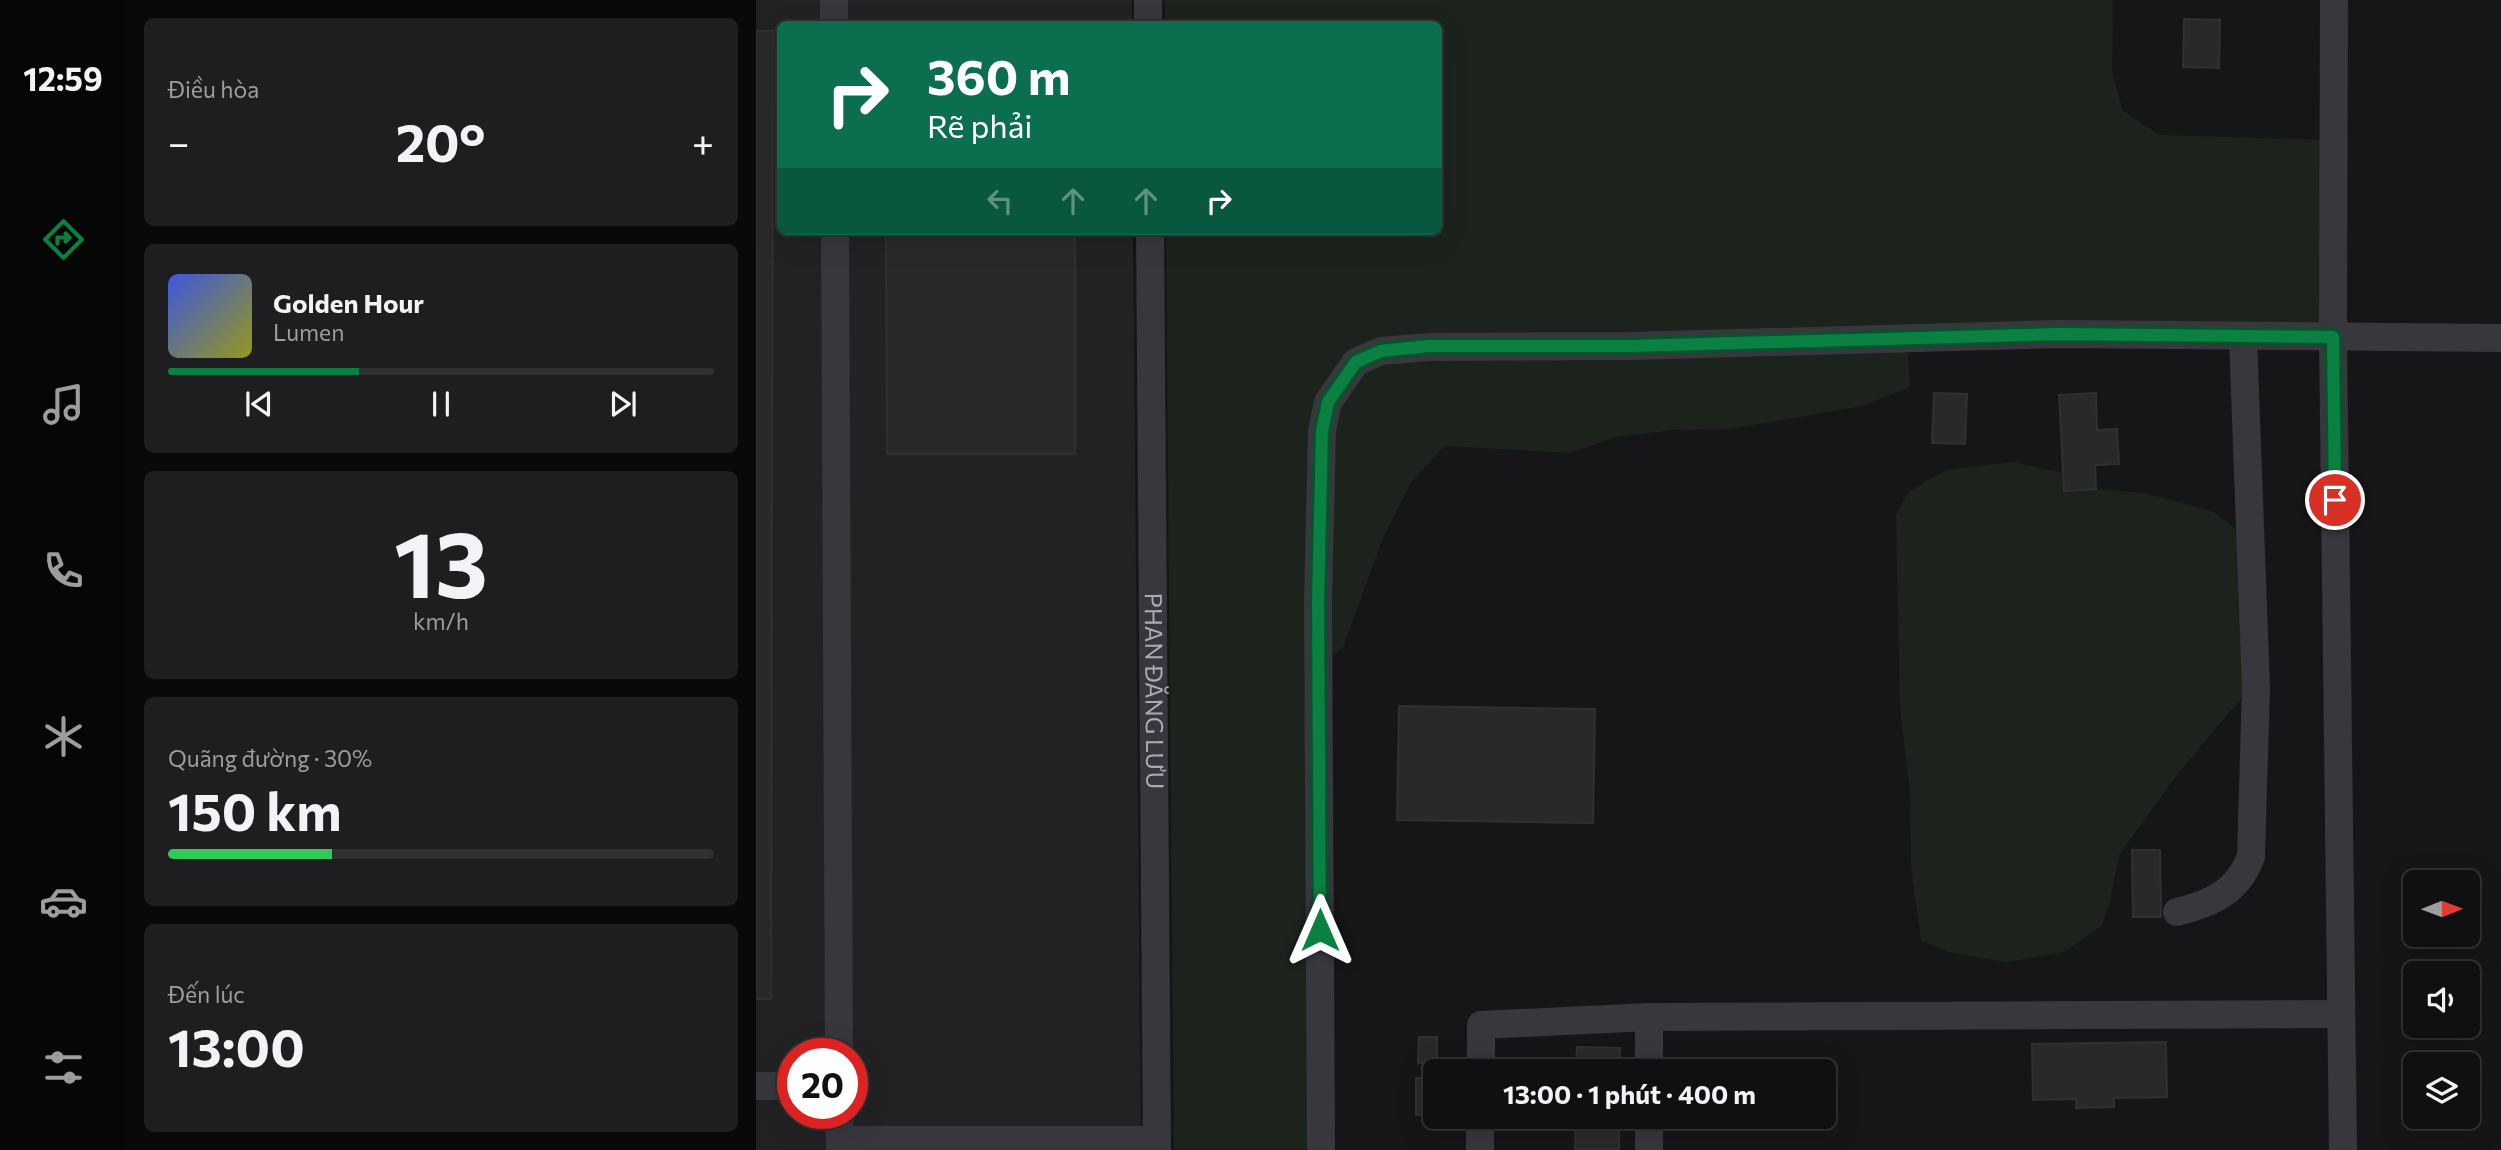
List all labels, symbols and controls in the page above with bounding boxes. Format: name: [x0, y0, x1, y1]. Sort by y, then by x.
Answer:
text: 360 m: [927, 45, 1070, 105]
icon: right: [812, 49, 903, 140]
text: 12:59: [23, 58, 103, 98]
text: Điều hòa: [168, 75, 259, 103]
text: Rẽ phải: [927, 105, 1032, 145]
text: 20°: [396, 109, 486, 173]
text: −: [168, 118, 190, 165]
text: +: [692, 118, 714, 165]
icon: left: [981, 182, 1019, 220]
icon: ahead: [1054, 182, 1092, 220]
icon: ahead: [1127, 182, 1165, 220]
icon: right: [1200, 182, 1238, 220]
icon: directions: [39, 215, 88, 264]
text: Golden Hour: [273, 287, 424, 318]
text: Lumen: [273, 318, 344, 346]
icon: music: [39, 380, 88, 429]
icon: previous: [240, 385, 278, 423]
icon: pause: [422, 385, 460, 423]
icon: next: [604, 385, 642, 423]
pin: [2305, 470, 2365, 530]
icon: arrive: [2316, 481, 2354, 519]
text: 13: [394, 505, 488, 617]
icon: phone: [39, 546, 88, 595]
street label: PHAN ĐĂNG LƯU: [1140, 593, 1170, 789]
text: km/h: [413, 607, 469, 635]
icon: climate: [39, 712, 88, 761]
text: Quãng đường · 30%: [168, 744, 372, 772]
text: 150 km: [168, 778, 342, 842]
north arrow: [2403, 870, 2480, 947]
map controls: [2403, 870, 2480, 1129]
icon: car: [39, 877, 88, 926]
position arrow: [1283, 893, 1357, 967]
button: sound: [2403, 961, 2480, 1038]
text: Đến lúc: [168, 980, 245, 1008]
text: 13:00: [168, 1014, 305, 1078]
speed limit sign: 20: [777, 1038, 868, 1129]
icon: filters: [39, 1043, 88, 1092]
button: layers: [2403, 1052, 2480, 1129]
text: 13:00 · 1 phút · 400 m: [1503, 1078, 1756, 1109]

